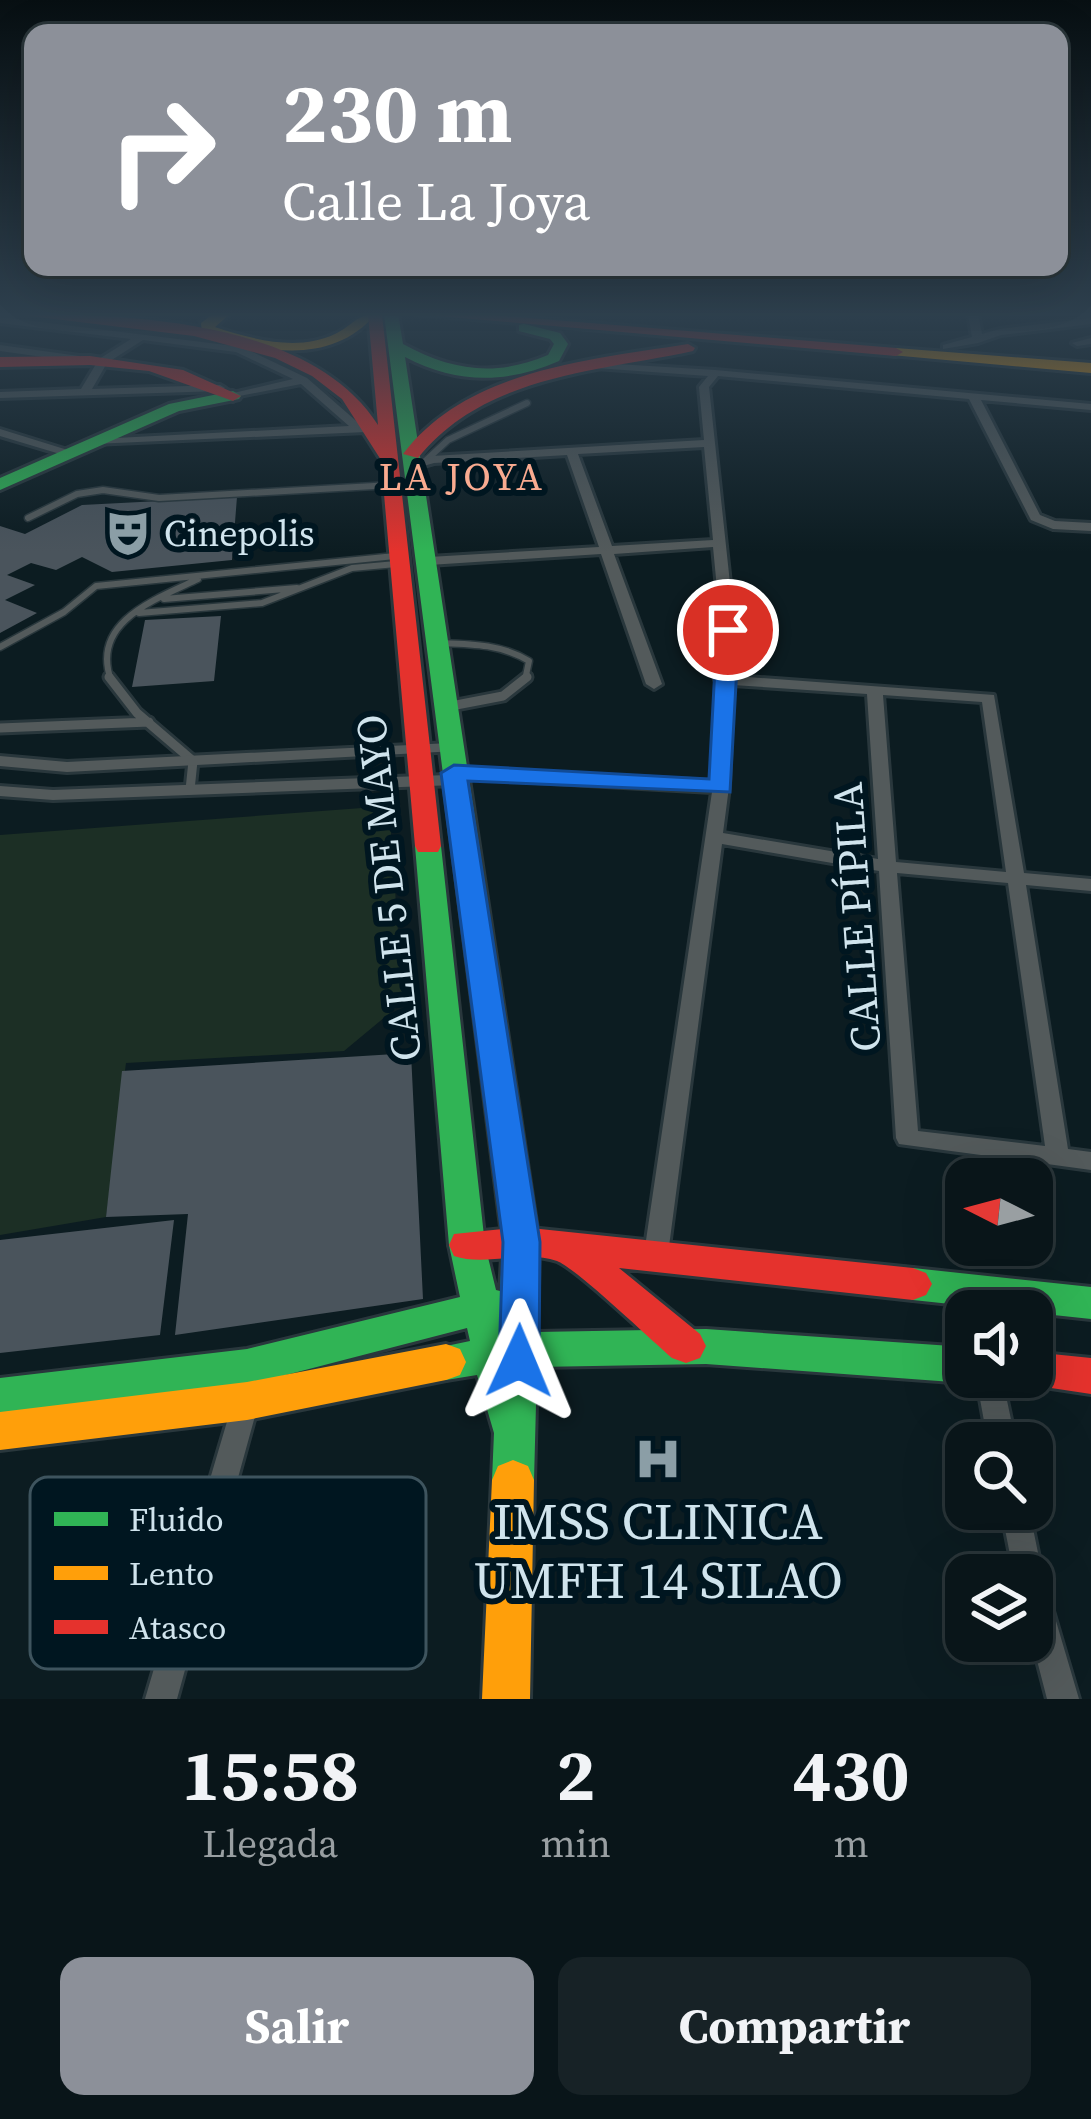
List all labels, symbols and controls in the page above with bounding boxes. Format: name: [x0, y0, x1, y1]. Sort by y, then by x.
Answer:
text: 230 m: [282, 55, 513, 170]
icon: right: [84, 72, 240, 228]
text: Calle La Joya: [282, 164, 591, 238]
district label: LA JOYA: [379, 450, 545, 503]
theatre icon: Cinepolis: [103, 508, 153, 558]
place label: Cinepolis: [164, 509, 315, 558]
pin: [677, 579, 779, 681]
icon: arrive: [695, 597, 761, 663]
street label: CALLE 5 DE MAYO: [341, 712, 435, 1064]
street label: CALLE PÍPILA: [818, 780, 894, 1054]
north arrow: [945, 1158, 1053, 1266]
map controls: [945, 1158, 1053, 1662]
button: sound: [945, 1290, 1053, 1398]
position arrow: [456, 1298, 582, 1424]
button: search: [945, 1422, 1053, 1530]
hospital icon: IMSS CLINICA UMFH 14 SILAO: [633, 1434, 683, 1484]
legend: [30, 1477, 426, 1669]
place label: IMSS CLINICA UMFH 14 SILAO: [473, 1486, 843, 1615]
text: Fluido: [129, 1497, 224, 1542]
text: Lento: [129, 1551, 214, 1596]
button: layers: [945, 1554, 1053, 1662]
text: Atasco: [129, 1605, 226, 1650]
text: 15:58: [181, 1725, 359, 1824]
text: 2: [556, 1725, 595, 1824]
text: 430: [792, 1725, 910, 1824]
text: Llegada: [203, 1817, 338, 1870]
text: min: [541, 1817, 611, 1870]
text: m: [833, 1817, 869, 1870]
button: Salir: [60, 1957, 534, 2095]
button: Compartir: [558, 1957, 1031, 2095]

